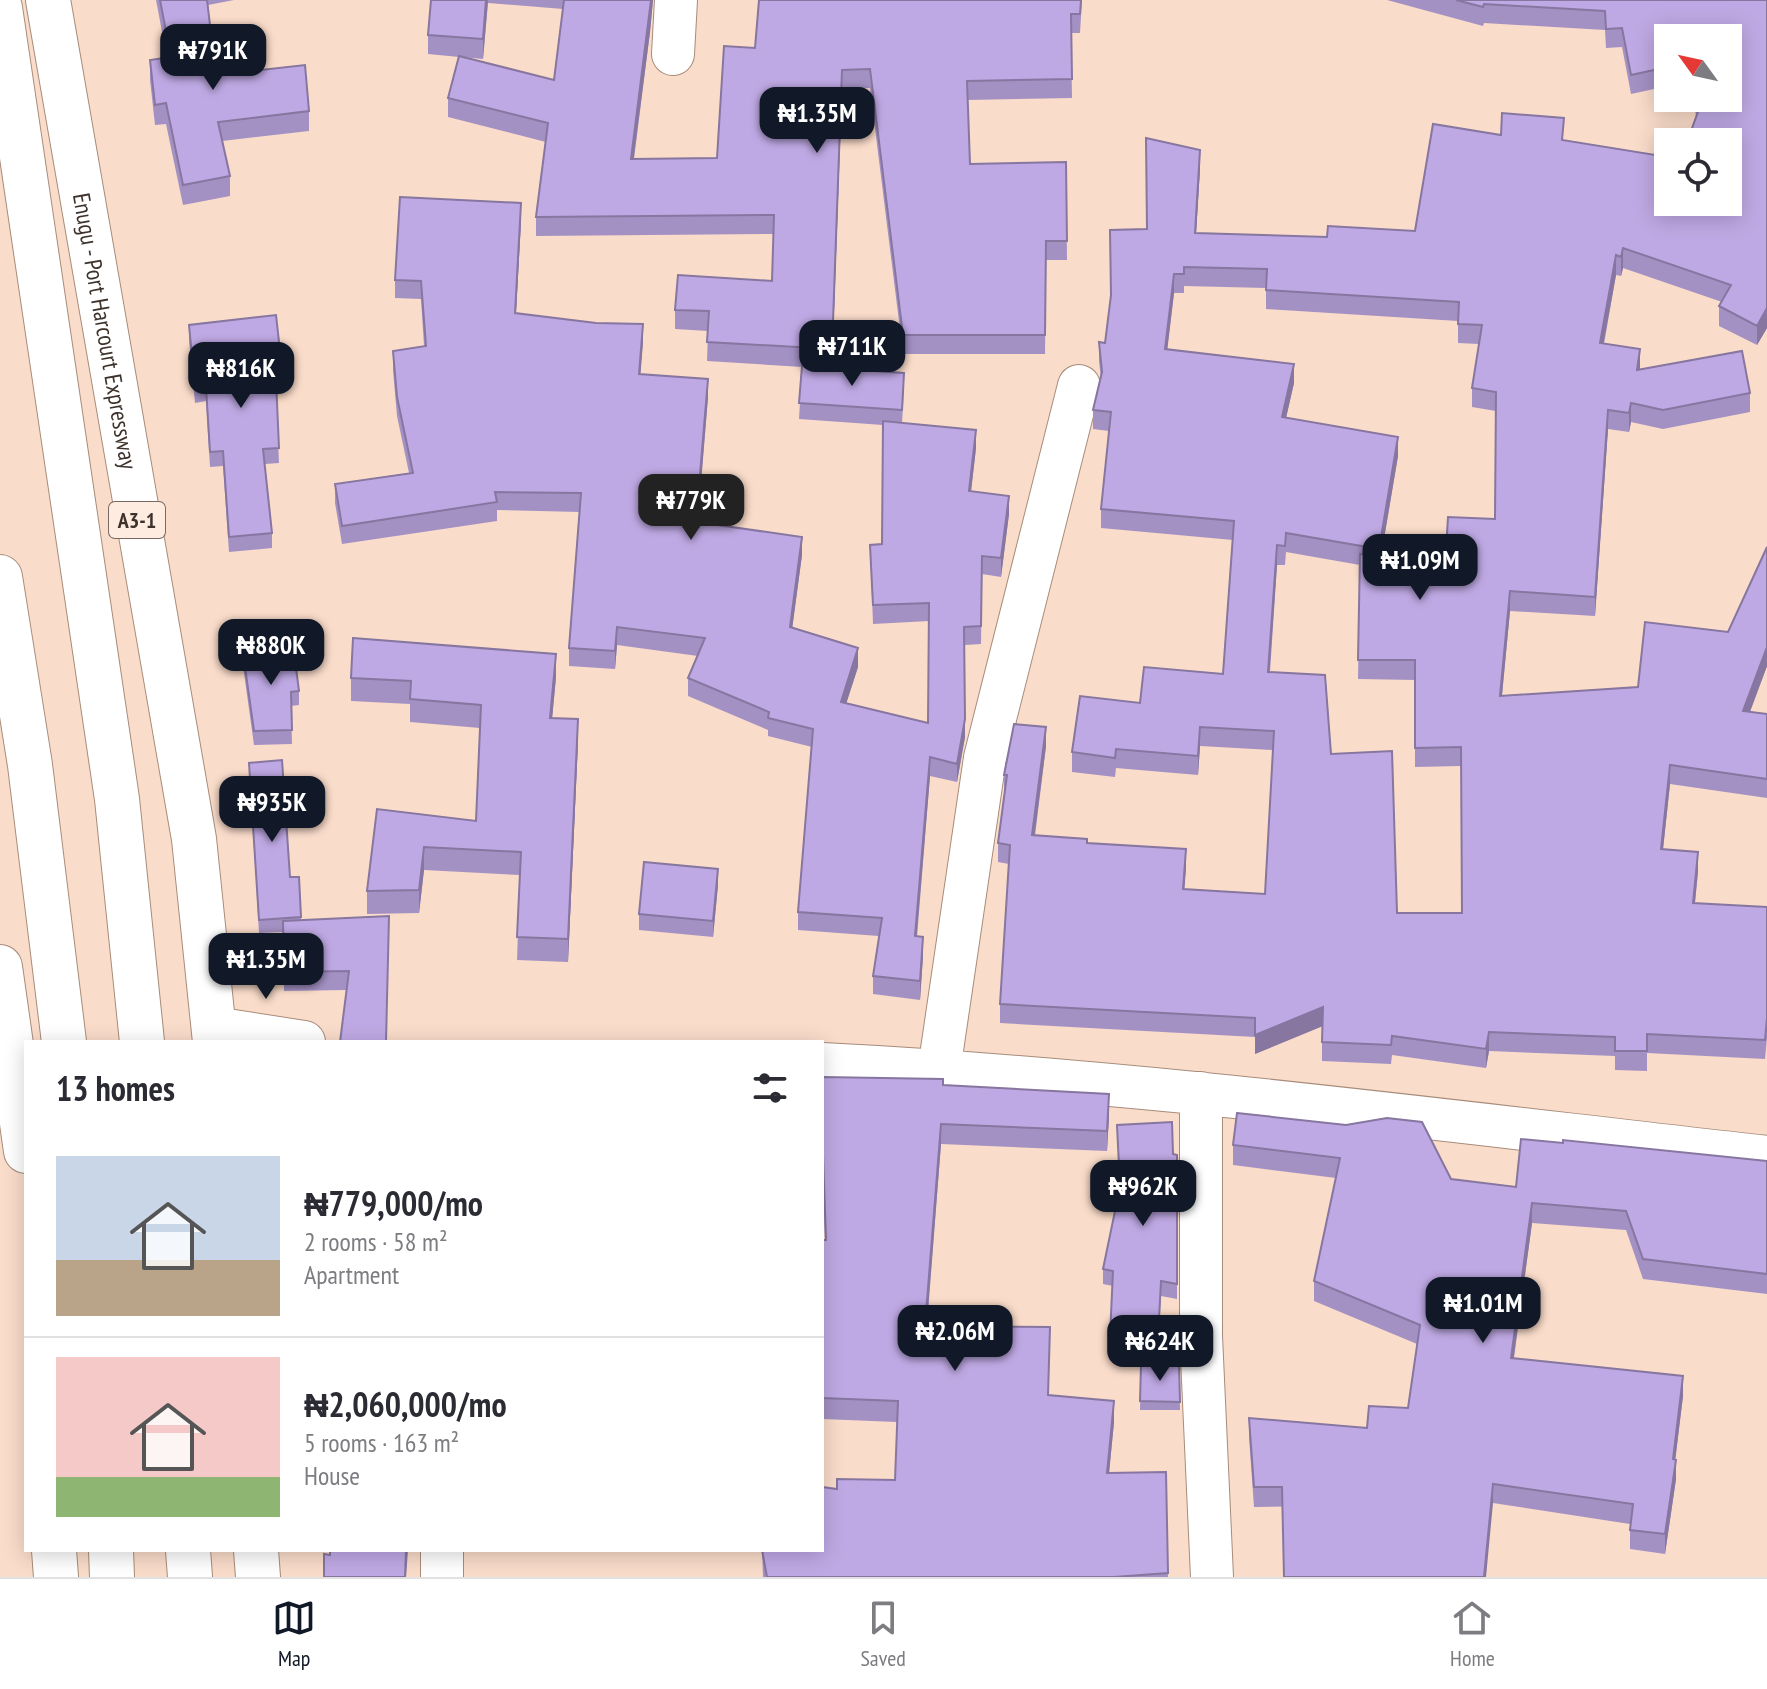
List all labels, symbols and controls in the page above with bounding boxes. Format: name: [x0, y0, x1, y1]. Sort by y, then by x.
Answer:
pin: ₦791K: [157, 24, 269, 92]
north arrow: [1654, 24, 1742, 112]
map controls: [1654, 24, 1742, 216]
text: ₦791K: [178, 33, 248, 66]
pin: ₦1.35M: [752, 87, 882, 155]
text: ₦1.35M: [778, 96, 856, 129]
button: locate: [1654, 128, 1742, 216]
street label: Enugu - Port Harcourt Expressway: [66, 191, 145, 472]
pin: ₦711K: [796, 320, 908, 388]
text: ₦711K: [817, 329, 887, 362]
pin: ₦816K: [185, 342, 297, 410]
text: ₦816K: [206, 351, 276, 384]
pin: ₦779K: [635, 474, 747, 542]
text: ₦779K: [656, 483, 726, 516]
road number: A3-1: [109, 502, 165, 538]
pin: ₦1.09M: [1355, 534, 1485, 602]
text: ₦1.09M: [1381, 543, 1459, 576]
pin: ₦880K: [215, 619, 327, 687]
text: ₦880K: [236, 628, 306, 661]
pin: ₦935K: [216, 776, 328, 844]
text: ₦935K: [237, 785, 307, 818]
pin: ₦1.35M: [201, 933, 331, 1001]
text: ₦1.35M: [227, 942, 305, 975]
text: 13 homes: [56, 1066, 175, 1110]
icon: filters: [748, 1066, 792, 1110]
pin: ₦962K: [1087, 1160, 1199, 1228]
text: ₦962K: [1108, 1169, 1178, 1202]
text: ₦779,000/mo: [304, 1181, 483, 1225]
icon: home: [120, 1188, 216, 1284]
text: 2 rooms · 58 m²: [304, 1225, 448, 1258]
text: Apartment: [304, 1258, 399, 1291]
pin: ₦1.01M: [1418, 1277, 1548, 1345]
text: ₦1.01M: [1444, 1286, 1522, 1319]
pin: ₦2.06M: [890, 1305, 1020, 1373]
text: ₦2.06M: [916, 1314, 994, 1347]
pin: ₦624K: [1104, 1315, 1216, 1383]
text: ₦624K: [1125, 1324, 1195, 1357]
text: ₦2,060,000/mo: [304, 1382, 507, 1426]
icon: home: [120, 1389, 216, 1485]
text: 5 rooms · 163 m²: [304, 1426, 459, 1459]
text: House: [304, 1459, 360, 1492]
tab: Map: [272, 1596, 316, 1672]
tab: Saved: [860, 1596, 906, 1672]
tab: Home: [1450, 1596, 1495, 1672]

